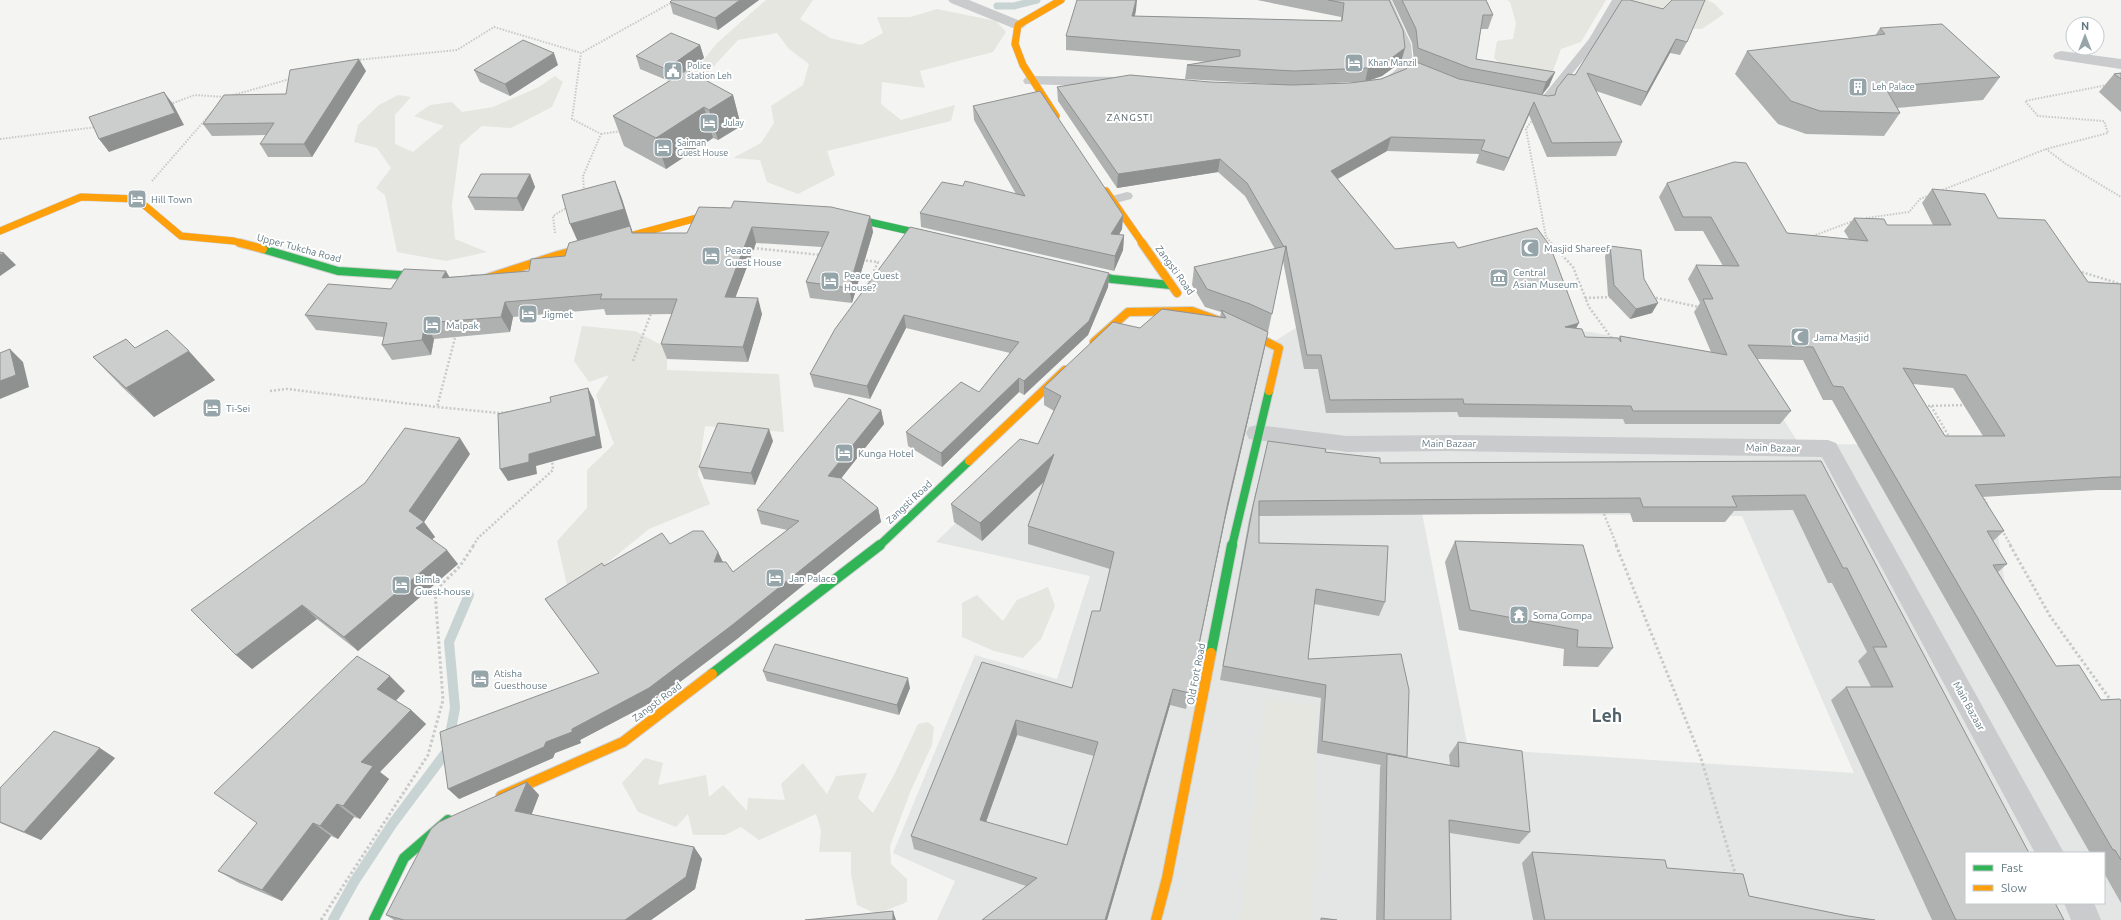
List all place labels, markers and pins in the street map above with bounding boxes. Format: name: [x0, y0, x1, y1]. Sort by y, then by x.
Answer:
hotel icon: Khan Manzil: [1343, 52, 1365, 74]
place label: Khan Manzil: [1368, 58, 1417, 68]
public building icon: Police station Leh: [662, 60, 684, 82]
place label: Police station Leh: [687, 61, 732, 81]
building icon: Leh Palace: [1847, 76, 1869, 98]
place label: Leh Palace: [1872, 82, 1915, 92]
hotel icon: Julay: [698, 112, 720, 134]
place label: Julay: [723, 118, 745, 128]
hotel icon: Saiman Guest House: [652, 137, 674, 159]
place label: Saiman Guest House: [677, 138, 728, 158]
hotel icon: Hill Town: [126, 188, 148, 210]
place label: Hill Town: [151, 194, 192, 205]
mosque icon: Masjid Shareef: [1519, 237, 1541, 259]
place label: Masjid Shareef: [1544, 243, 1610, 254]
hotel icon: Peace Guest House: [700, 245, 722, 267]
place label: Peace Guest House: [725, 245, 782, 268]
museum icon: Central Asian Museum: [1488, 267, 1510, 289]
place label: Central Asian Museum: [1513, 267, 1578, 290]
hotel icon: Peace Guest House?: [819, 270, 841, 292]
place label: Peace Guest House?: [844, 270, 899, 293]
hotel icon: Jigmet: [517, 303, 539, 325]
place label: Jigmet: [542, 309, 573, 320]
hotel icon: Malpak: [421, 314, 443, 336]
place label: Malpak: [446, 320, 479, 331]
mosque icon: Jama Masjid: [1789, 326, 1811, 348]
place label: Jama Masjid: [1814, 332, 1869, 343]
hotel icon: Ti-Sei: [201, 397, 223, 419]
place label: Ti-Sei: [226, 403, 250, 414]
hotel icon: Kunga Hotel: [833, 442, 855, 464]
place label: Kunga Hotel: [858, 448, 914, 459]
hotel icon: Jan Palace: [764, 567, 786, 589]
place label: Jan Palace: [789, 573, 836, 584]
hotel icon: Bimla Guest-house: [390, 574, 412, 596]
place label: Bimla Guest-house: [415, 574, 471, 597]
temple icon: Soma Gompa: [1508, 604, 1530, 626]
place label: Soma Gompa: [1533, 610, 1592, 621]
hotel icon: Atisha Guesthouse: [469, 668, 491, 690]
place label: Atisha Guesthouse: [494, 668, 547, 691]

